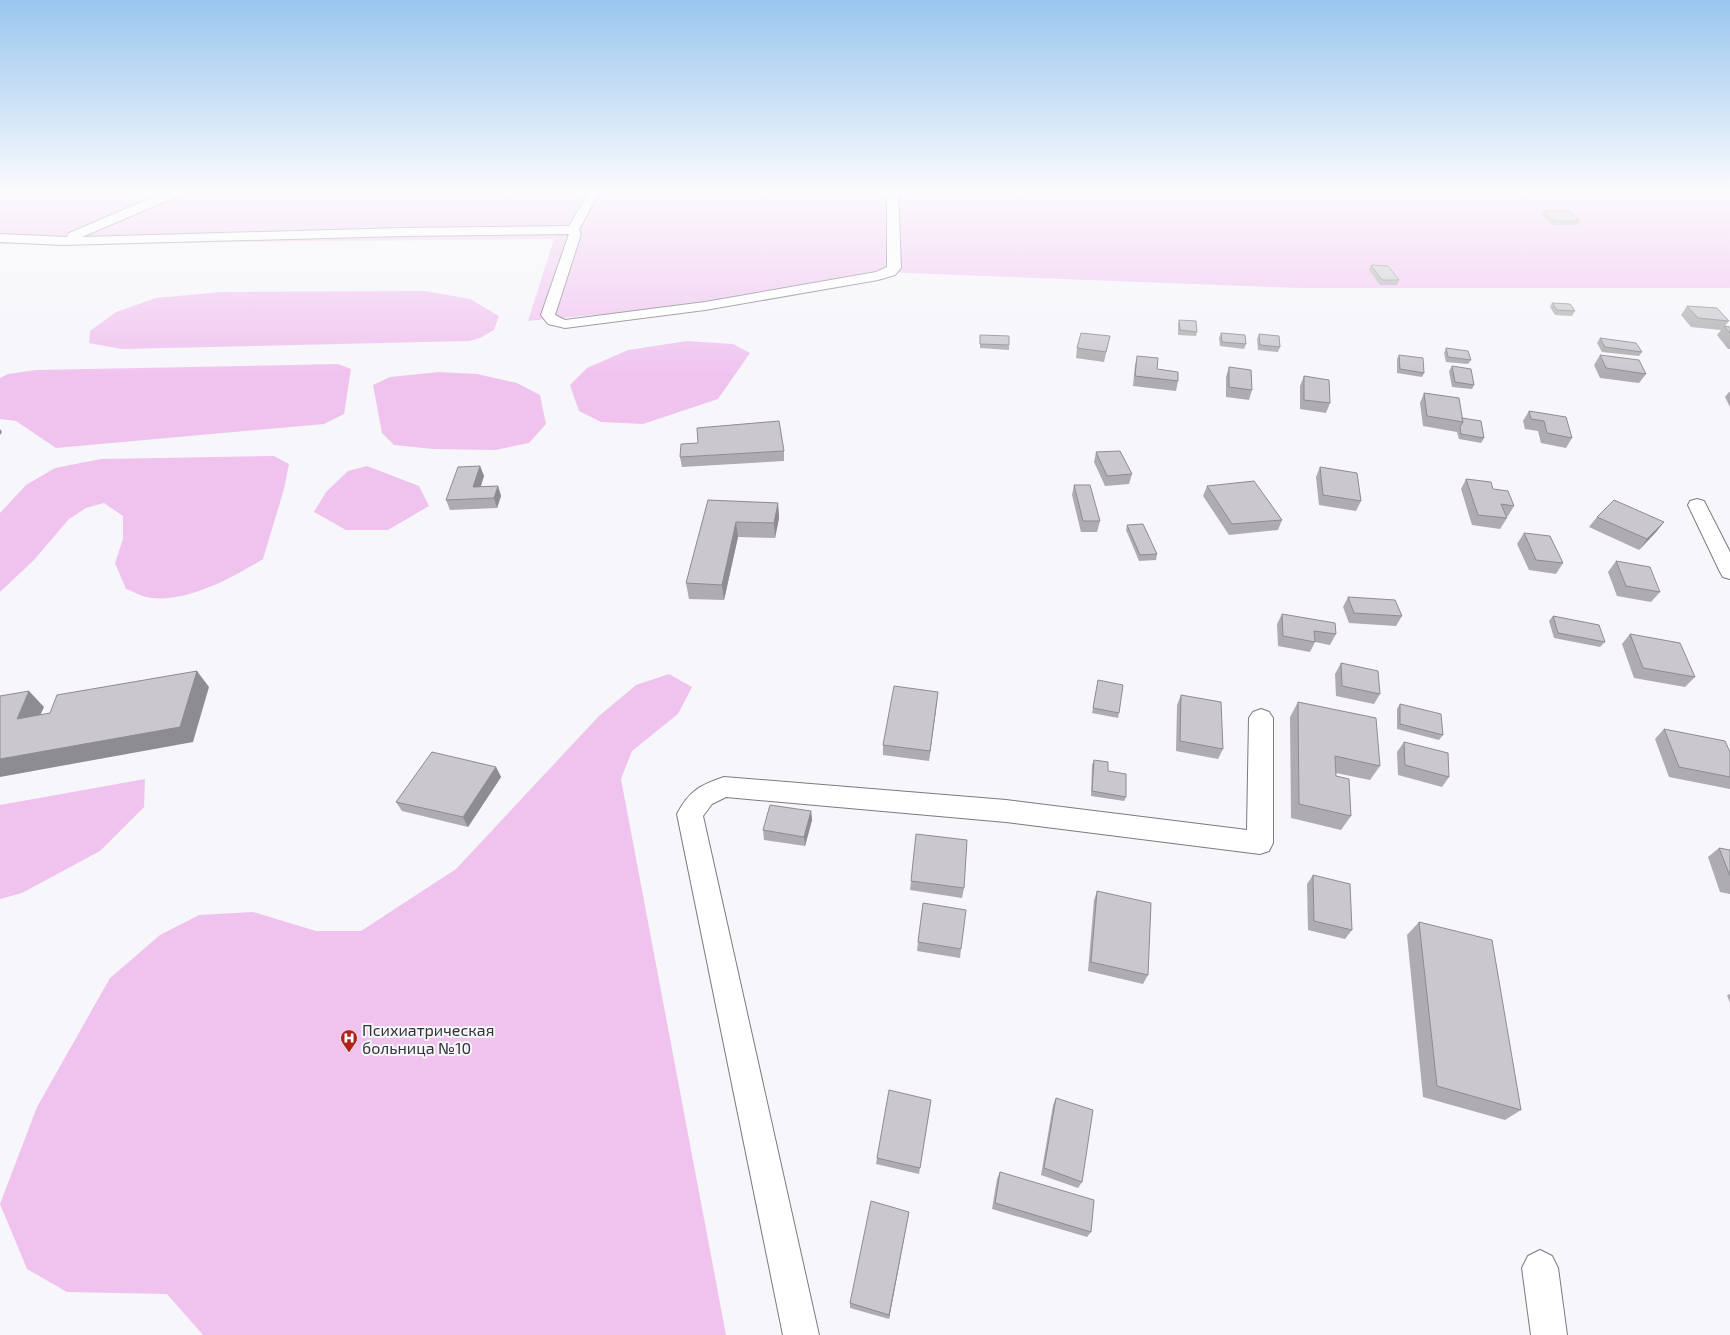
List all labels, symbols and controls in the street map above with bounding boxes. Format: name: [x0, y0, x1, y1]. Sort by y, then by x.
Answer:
place label: Психиатрическая больница №10: [362, 1020, 494, 1057]
hospital icon: Психиатрическая больница №10: [339, 1028, 359, 1053]

